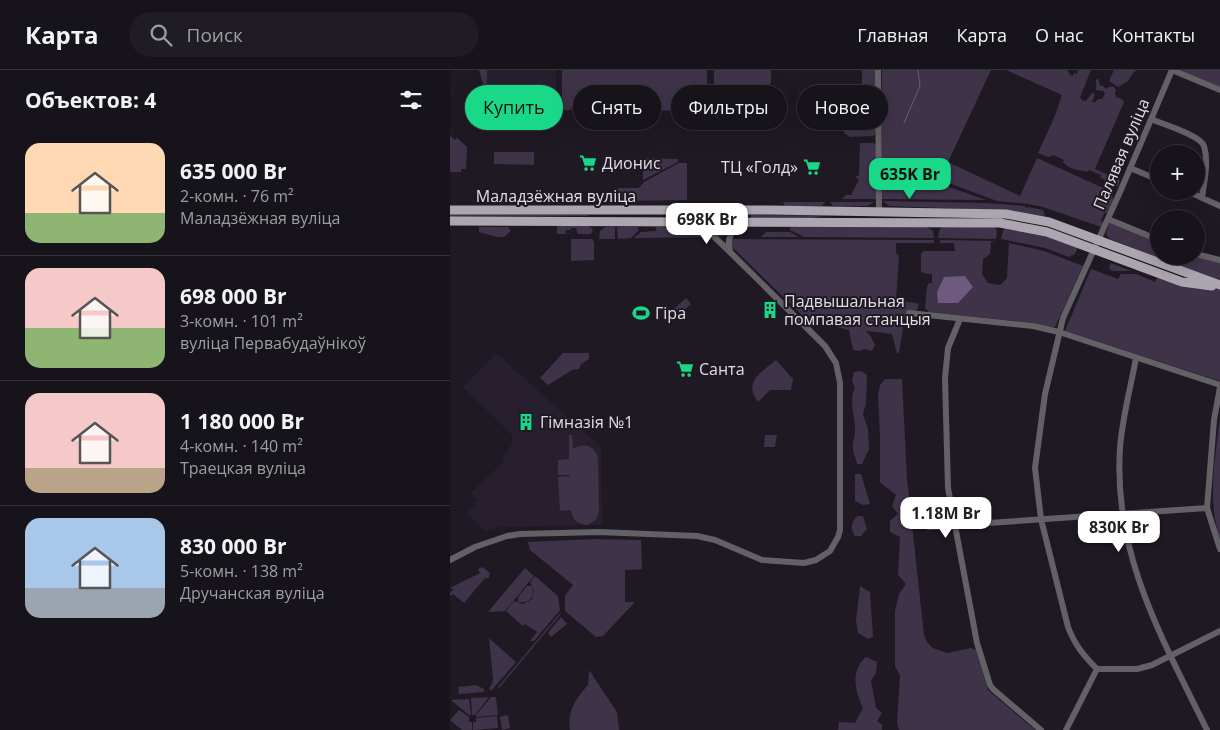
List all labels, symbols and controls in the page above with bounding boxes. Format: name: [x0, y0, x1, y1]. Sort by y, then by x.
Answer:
search box: [129, 12, 479, 57]
text: Карта: [25, 18, 99, 51]
icon: search: [147, 21, 175, 49]
text: Поиск: [187, 22, 243, 48]
text: Главная: [857, 23, 929, 47]
text: Карта: [957, 23, 1007, 47]
text: О нас: [1035, 23, 1084, 47]
text: Контакты: [1112, 23, 1195, 47]
chip: Купить: [465, 85, 563, 130]
chip: Снять: [573, 85, 661, 130]
chip: Фильтры: [671, 85, 787, 130]
chip: Новое: [797, 85, 888, 130]
text: Объектов: 4: [25, 86, 156, 114]
icon: filters: [397, 86, 425, 114]
street label: Палявая вуліца: [1088, 95, 1154, 213]
map controls: [1150, 145, 1205, 265]
button: +: [1150, 145, 1205, 200]
place label: Дионис: [602, 152, 661, 174]
supermarket icon: Дионис: [578, 153, 598, 173]
place label: ТЦ «Голд»: [721, 156, 798, 178]
text: 635 000 Br: [180, 157, 287, 185]
supermarket icon: ТЦ «Голд»: [802, 157, 822, 177]
pin: 635K Br: [864, 158, 956, 200]
icon: home: [65, 163, 125, 223]
text: 635K Br: [880, 163, 940, 185]
text: 2-комн. · 76 m²: [180, 185, 294, 207]
street label: Маладзёжная вуліца: [476, 185, 636, 207]
pin: 698K Br: [661, 202, 753, 245]
text: Маладзёжная вуліца: [180, 207, 340, 229]
text: 698K Br: [677, 208, 737, 230]
button: −: [1150, 210, 1205, 265]
text: 698 000 Br: [180, 282, 287, 310]
icon: home: [65, 288, 125, 348]
place label: Падвышальная помпавая станцыя: [784, 290, 931, 330]
building icon: Падвышальная помпавая станцыя: [760, 300, 780, 320]
place label: Гіра: [655, 302, 686, 324]
sports icon: Гіра: [631, 303, 651, 323]
text: 3-комн. · 101 m²: [180, 310, 303, 332]
text: вуліца Первабудаўнікоў: [180, 332, 366, 354]
place label: Санта: [699, 358, 745, 380]
supermarket icon: Санта: [675, 359, 695, 379]
text: 1 180 000 Br: [180, 407, 304, 435]
place label: Гімназія №1: [540, 411, 633, 433]
building icon: Гімназія №1: [516, 412, 536, 432]
icon: home: [65, 413, 125, 473]
text: 4-комн. · 140 m²: [180, 435, 303, 457]
text: Траецкая вуліца: [180, 457, 306, 479]
pin: 1.18M Br: [894, 496, 998, 539]
text: 1.18M Br: [911, 502, 981, 524]
pin: 830K Br: [1073, 510, 1165, 553]
text: 830K Br: [1089, 516, 1149, 538]
text: 830 000 Br: [180, 532, 287, 560]
icon: home: [65, 538, 125, 598]
text: 5-комн. · 138 m²: [180, 560, 303, 582]
text: Дручанская вуліца: [180, 582, 325, 604]

